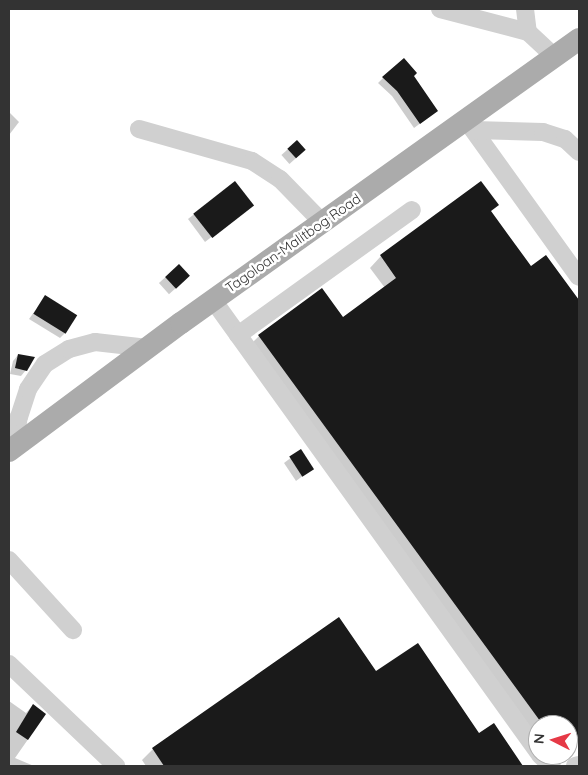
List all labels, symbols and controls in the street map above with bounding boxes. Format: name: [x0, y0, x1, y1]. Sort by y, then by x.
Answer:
street label: Tagoloan-Malitbog Road: [222, 190, 364, 296]
north arrow: [528, 715, 578, 765]
text: N: [530, 733, 548, 745]

